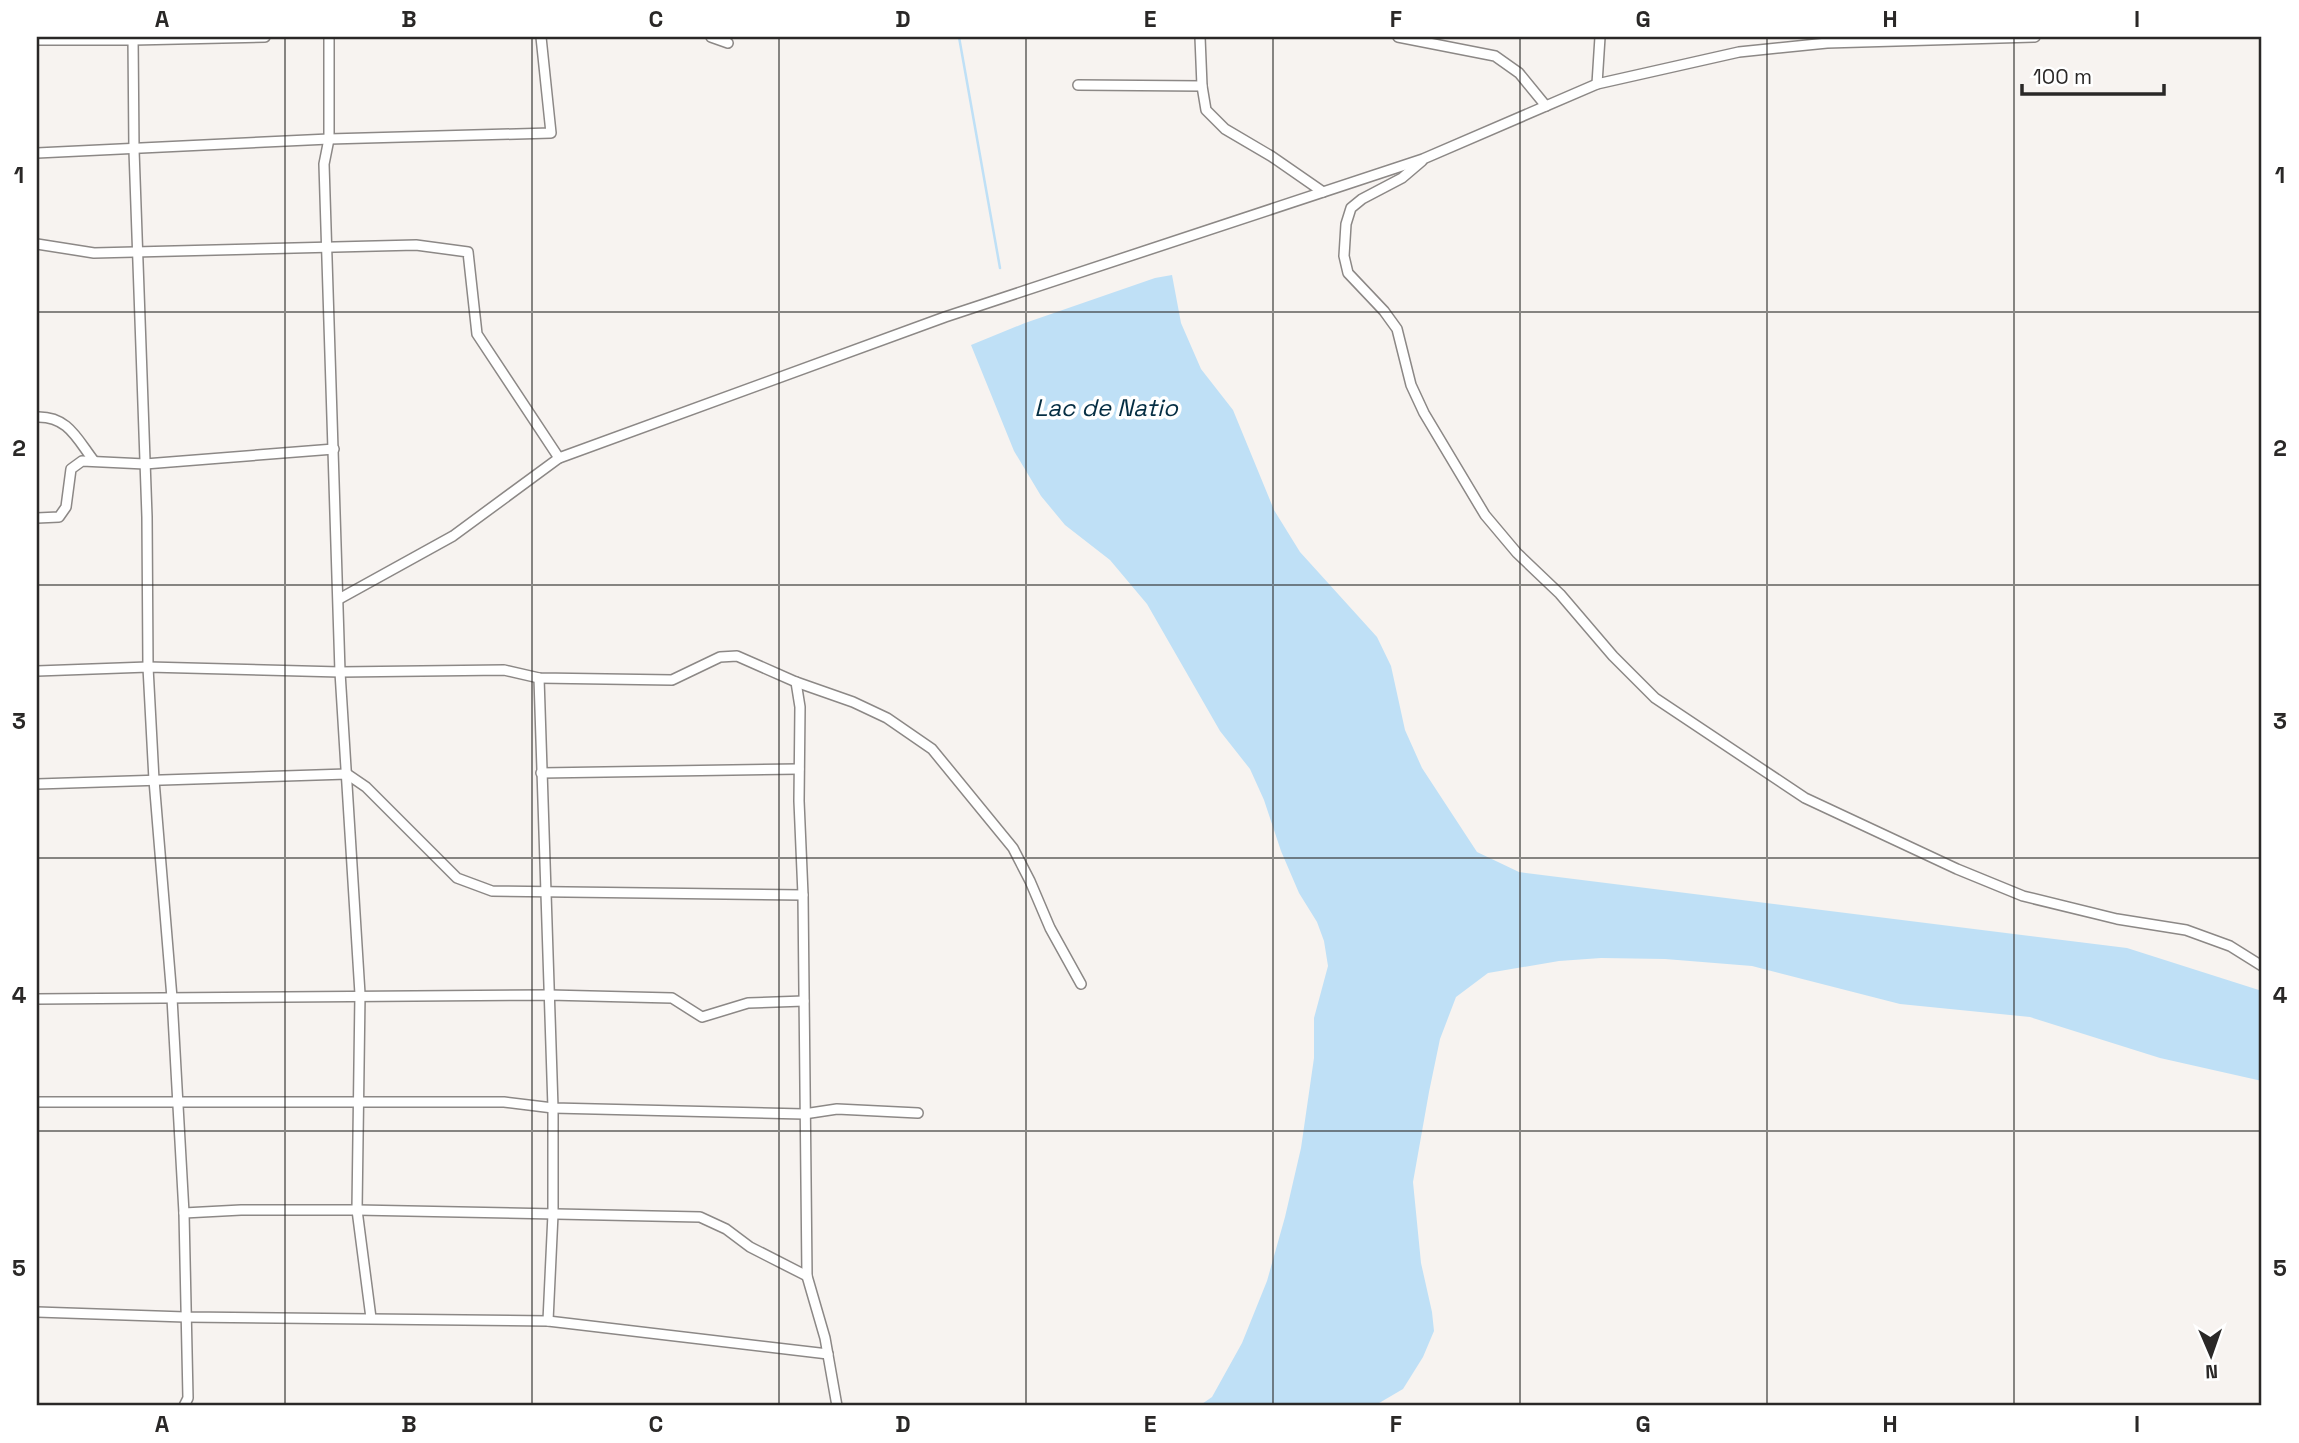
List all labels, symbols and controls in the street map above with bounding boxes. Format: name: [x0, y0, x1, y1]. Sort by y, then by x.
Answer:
text: A: [155, 4, 170, 34]
text: B: [401, 4, 417, 34]
text: C: [649, 4, 663, 34]
text: D: [895, 4, 911, 34]
text: E: [1144, 4, 1156, 34]
text: F: [1390, 4, 1402, 34]
text: G: [1635, 4, 1651, 34]
text: H: [1882, 4, 1898, 34]
text: I: [2134, 4, 2140, 34]
scale bar: [2022, 52, 2164, 96]
text: 100 m: [2033, 63, 2092, 90]
text: 1: [14, 160, 24, 190]
text: 1: [2275, 160, 2285, 190]
water label: Lac de Natio: [1034, 392, 1179, 423]
text: 2: [12, 433, 26, 463]
text: 2: [2273, 433, 2287, 463]
text: 3: [12, 706, 26, 736]
text: 3: [2273, 706, 2287, 736]
text: 4: [12, 980, 27, 1010]
text: 4: [2273, 980, 2288, 1010]
text: 5: [12, 1253, 26, 1283]
text: 5: [2273, 1253, 2287, 1283]
north arrow: [2176, 1320, 2246, 1390]
text: N: [2205, 1359, 2218, 1384]
text: A: [155, 1409, 170, 1439]
text: B: [401, 1409, 417, 1439]
text: C: [649, 1409, 663, 1439]
text: D: [895, 1409, 911, 1439]
text: E: [1144, 1409, 1156, 1439]
text: F: [1390, 1409, 1402, 1439]
text: G: [1635, 1409, 1651, 1439]
text: H: [1882, 1409, 1898, 1439]
text: I: [2134, 1409, 2140, 1439]

